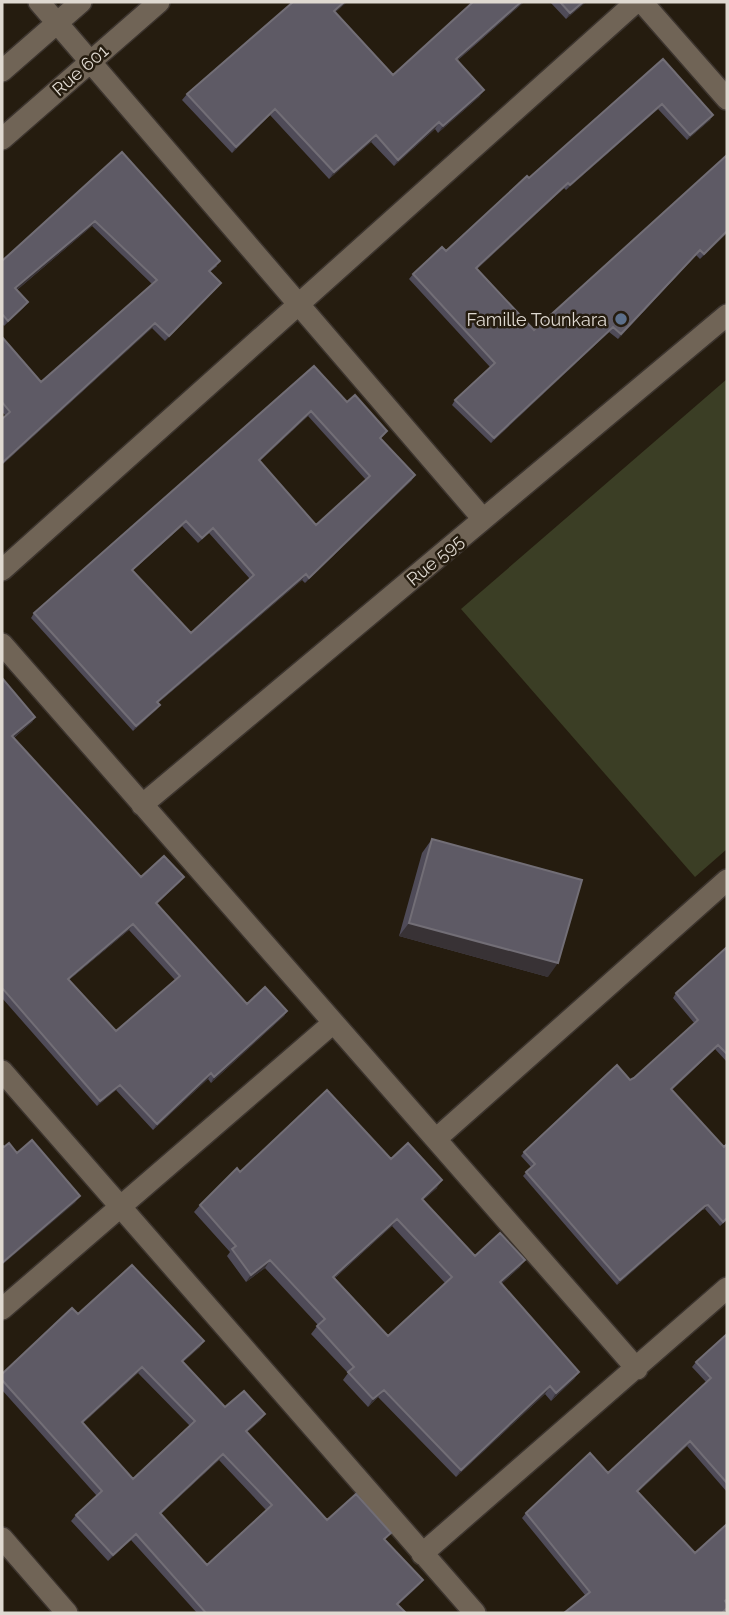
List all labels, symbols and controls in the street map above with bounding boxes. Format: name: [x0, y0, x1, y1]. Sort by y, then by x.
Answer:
street label: Rue 601: [48, 40, 112, 100]
place label: Famille Tounkara: [467, 309, 607, 330]
marker: Famille Tounkara: [613, 311, 629, 327]
street label: Rue 595: [402, 530, 468, 590]

